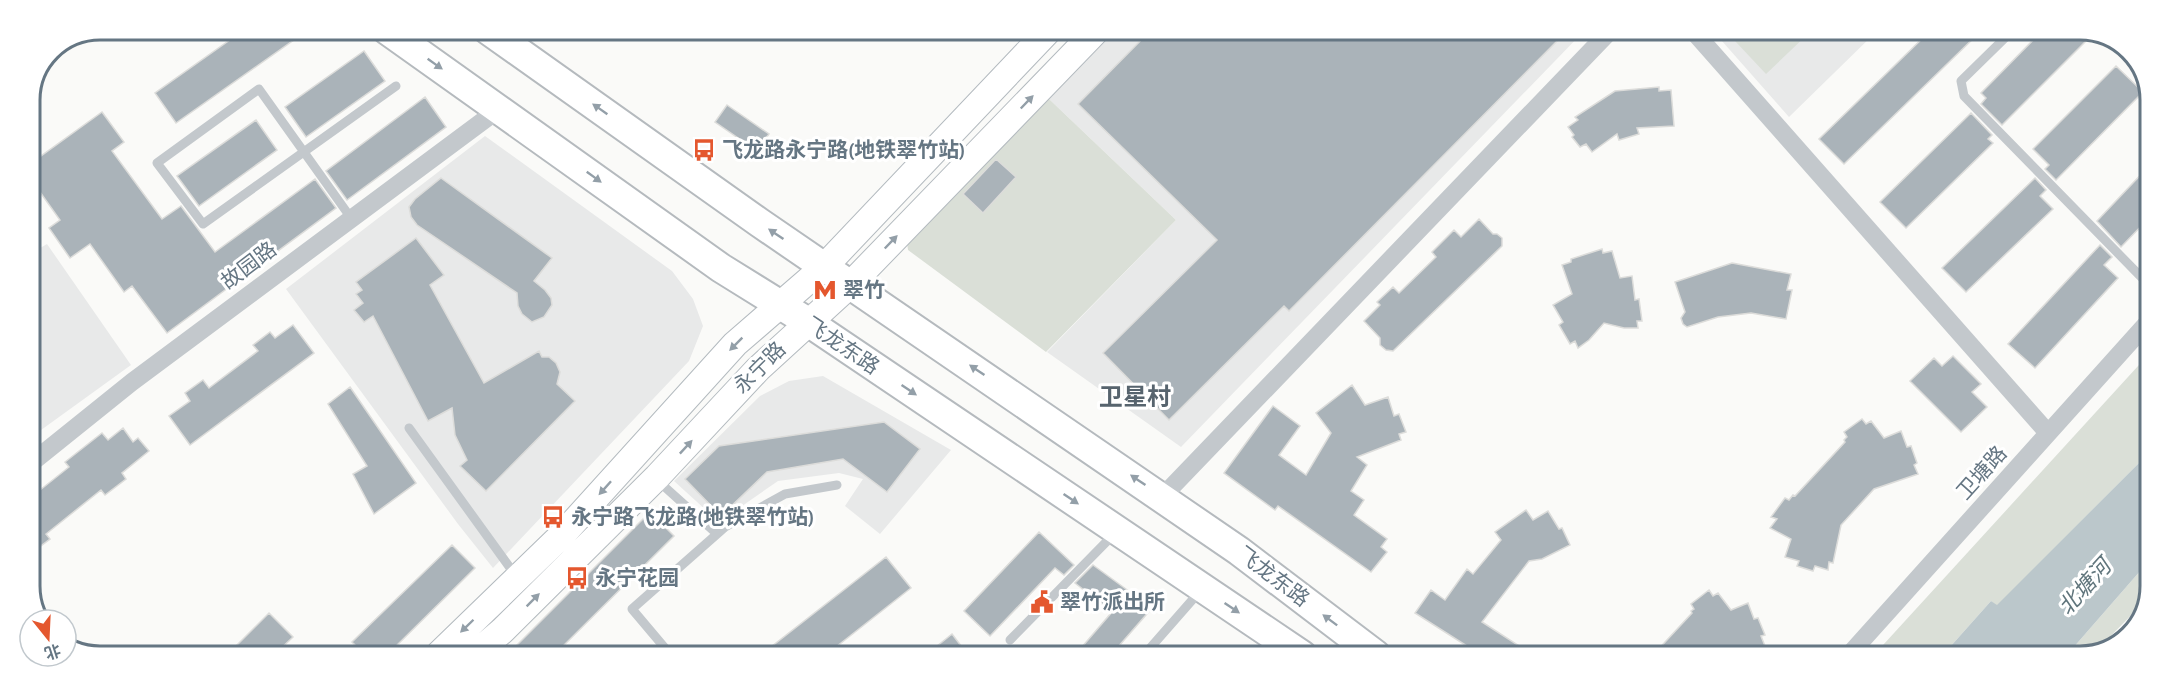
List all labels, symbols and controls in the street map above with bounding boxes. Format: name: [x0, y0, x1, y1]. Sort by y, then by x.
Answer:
one-way arrow: [426, 58, 442, 70]
one-way arrow: [1020, 95, 1034, 110]
one-way arrow: [592, 103, 608, 115]
bus stop icon: 飞龙路永宁路(地铁翠竹站): [691, 137, 717, 163]
place label: 飞龙路永宁路(地铁翠竹站): [722, 138, 966, 161]
one-way arrow: [585, 171, 601, 183]
one-way arrow: [768, 229, 784, 240]
one-way arrow: [884, 236, 898, 250]
street label: 故园路: [217, 238, 280, 293]
metro station icon: 翠竹: [812, 277, 838, 303]
place label: 翠竹: [843, 279, 885, 301]
street label: 飞龙东路: [801, 313, 883, 378]
one-way arrow: [729, 337, 744, 351]
street label: 永宁路: [730, 338, 790, 398]
one-way arrow: [969, 365, 985, 376]
one-way arrow: [901, 384, 917, 395]
district label: 卫星村: [1099, 384, 1171, 410]
one-way arrow: [678, 440, 692, 454]
street label: 卫塘路: [1952, 442, 2011, 503]
one-way arrow: [1130, 475, 1146, 486]
one-way arrow: [599, 480, 612, 495]
one-way arrow: [1062, 493, 1078, 505]
bus stop icon: 永宁路飞龙路(地铁翠竹站): [540, 504, 566, 530]
place label: 永宁路飞龙路(地铁翠竹站): [571, 505, 815, 528]
street label: 飞龙东路: [1233, 543, 1313, 611]
water label: 北塘河: [2054, 551, 2118, 619]
bus stop icon: 永宁花园: [564, 565, 590, 591]
place label: 永宁花园: [595, 566, 679, 589]
public building icon: 翠竹派出所: [1029, 589, 1055, 615]
place label: 翠竹派出所: [1060, 591, 1165, 613]
one-way arrow: [526, 593, 541, 607]
one-way arrow: [1224, 602, 1240, 614]
north arrow: [18, 608, 78, 668]
one-way arrow: [1322, 614, 1337, 626]
one-way arrow: [461, 619, 475, 633]
text: 北: [42, 641, 63, 662]

